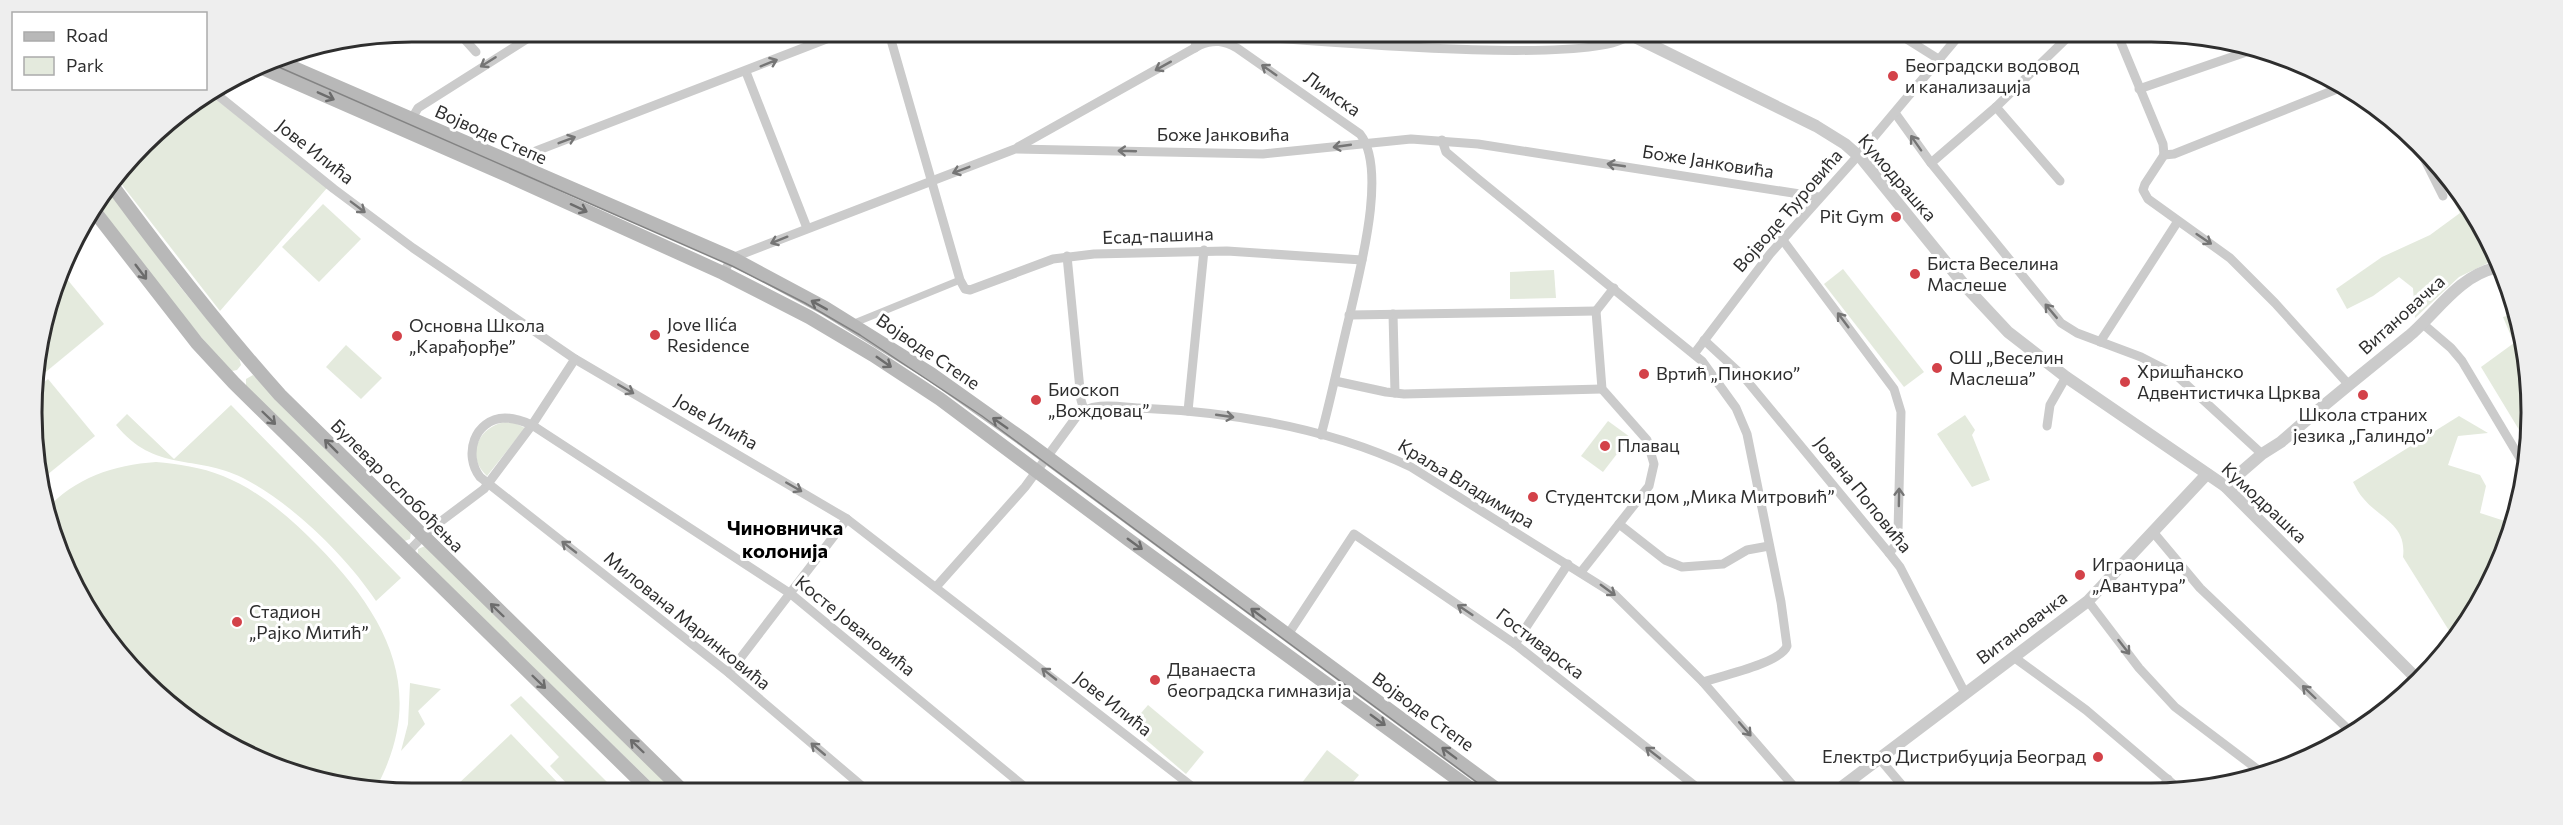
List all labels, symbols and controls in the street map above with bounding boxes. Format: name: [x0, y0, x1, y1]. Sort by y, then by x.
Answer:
legend: [12, 12, 207, 90]
text: Road: [66, 24, 108, 46]
text: Park: [66, 54, 104, 76]
place label: Београдски водовод и канализација: [1905, 54, 2080, 97]
one-way arrow: [480, 56, 497, 68]
one-way arrow: [759, 57, 777, 68]
one-way arrow: [1155, 60, 1172, 72]
one-way arrow: [1262, 64, 1278, 76]
street label: Лимска: [1300, 66, 1365, 121]
marker: Београдски водовод и канализација: [1886, 69, 1900, 83]
one-way arrow: [317, 91, 335, 102]
street label: Војводе Степе: [432, 100, 551, 169]
street label: Јове Илића: [272, 114, 359, 188]
street label: Боже Јанковића: [1157, 123, 1289, 145]
street label: Кумодрашка: [1854, 129, 1942, 225]
one-way arrow: [557, 133, 575, 144]
one-way arrow: [1910, 135, 1922, 151]
one-way arrow: [1333, 140, 1353, 151]
street label: Боже Јанковића: [1641, 140, 1775, 182]
street label: Војводе Ђуровића: [1728, 145, 1847, 276]
one-way arrow: [1117, 146, 1137, 157]
one-way arrow: [1606, 159, 1626, 170]
one-way arrow: [952, 165, 971, 176]
one-way arrow: [350, 200, 366, 213]
one-way arrow: [570, 202, 588, 214]
place label: Pit Gym: [1819, 205, 1884, 227]
marker: Pit Gym: [1889, 210, 1903, 224]
street label: Есад-пашина: [1102, 222, 1214, 248]
one-way arrow: [2196, 233, 2212, 245]
one-way arrow: [770, 235, 789, 246]
place label: Биста Веселина Маслеше: [1927, 252, 2059, 295]
one-way arrow: [135, 263, 147, 279]
marker: Биста Веселина Маслеше: [1908, 267, 1922, 281]
street label: Витановачка: [2354, 270, 2449, 359]
one-way arrow: [811, 299, 829, 310]
one-way arrow: [2045, 303, 2058, 319]
street label: Војводе Степе: [873, 308, 985, 394]
place label: Jove Ilića Residence: [667, 313, 749, 356]
one-way arrow: [1837, 313, 1849, 329]
place label: Основна Школа „Карађорђе”: [409, 314, 545, 357]
marker: Jove Ilića Residence: [648, 328, 662, 342]
marker: Основна Школа „Карађорђе”: [390, 329, 404, 343]
place label: ОШ „Веселин Маслеша”: [1949, 346, 2064, 389]
one-way arrow: [876, 356, 892, 368]
place label: Хришћанско Адвентистичка Црква: [2137, 360, 2321, 403]
marker: ОШ „Веселин Маслеша”: [1930, 361, 1944, 375]
place label: Вртић „Пинокио”: [1656, 362, 1800, 384]
marker: Вртић „Пинокио”: [1637, 367, 1651, 381]
marker: Хришћанско Адвентистичка Црква: [2118, 375, 2132, 389]
place label: Биоскоп „Вождовац”: [1048, 378, 1150, 421]
one-way arrow: [617, 383, 634, 395]
marker: Школа страних језика „Галиндо”: [2356, 388, 2370, 402]
street label: Јове Илића: [671, 389, 762, 454]
marker: Биоскоп „Вождовац”: [1029, 393, 1043, 407]
place label: Школа страних језика „Галиндо”: [2293, 403, 2433, 446]
one-way arrow: [1215, 410, 1235, 421]
one-way arrow: [262, 411, 277, 426]
street label: Булевар ослобођења: [327, 414, 469, 556]
one-way arrow: [992, 417, 1009, 429]
street label: Јована Поповића: [1810, 432, 1917, 557]
street label: Краља Владимира: [1394, 434, 1539, 533]
place label: Плавац: [1617, 434, 1680, 456]
one-way arrow: [323, 438, 338, 453]
marker: Плавац: [1598, 439, 1612, 453]
street label: Кумодрашка: [2218, 457, 2312, 547]
one-way arrow: [785, 482, 802, 494]
place label: Студентски дом „Мика Митровић”: [1545, 485, 1835, 507]
one-way arrow: [1893, 487, 1905, 507]
marker: Студентски дом „Мика Митровић”: [1526, 490, 1540, 504]
district label: Чиновничка колонија: [727, 515, 843, 562]
one-way arrow: [1126, 538, 1142, 550]
one-way arrow: [561, 541, 577, 554]
street label: Милована Маринковића: [600, 546, 775, 694]
place label: Играоница „Авантура”: [2092, 553, 2186, 596]
marker: Играоница „Авантура”: [2073, 568, 2087, 582]
street label: Косте Јовановића: [791, 570, 920, 680]
one-way arrow: [1600, 584, 1616, 596]
street label: Витановачка: [1972, 586, 2071, 669]
place label: Стадион „Рајко Митић”: [249, 600, 369, 643]
one-way arrow: [490, 603, 505, 617]
one-way arrow: [1457, 603, 1474, 615]
street label: Гостиварска: [1492, 603, 1589, 683]
one-way arrow: [1250, 607, 1266, 620]
marker: Стадион „Рајко Митић”: [230, 615, 244, 629]
one-way arrow: [2117, 639, 2130, 655]
place label: Дванаеста београдска гимназија: [1167, 658, 1351, 701]
street label: Јове Илића: [1070, 666, 1157, 740]
street label: Војводе Степе: [1368, 667, 1479, 755]
one-way arrow: [1041, 668, 1057, 681]
marker: Дванаеста београдска гимназија: [1148, 673, 1162, 687]
one-way arrow: [532, 674, 547, 689]
one-way arrow: [2301, 685, 2316, 700]
one-way arrow: [1370, 713, 1386, 726]
one-way arrow: [1738, 721, 1752, 736]
one-way arrow: [630, 739, 645, 753]
one-way arrow: [811, 743, 827, 756]
place label: Електро Дистрибуција Београд: [1822, 745, 2086, 767]
one-way arrow: [1442, 747, 1458, 760]
one-way arrow: [1646, 747, 1662, 760]
marker: Електро Дистрибуција Београд: [2091, 750, 2105, 764]

